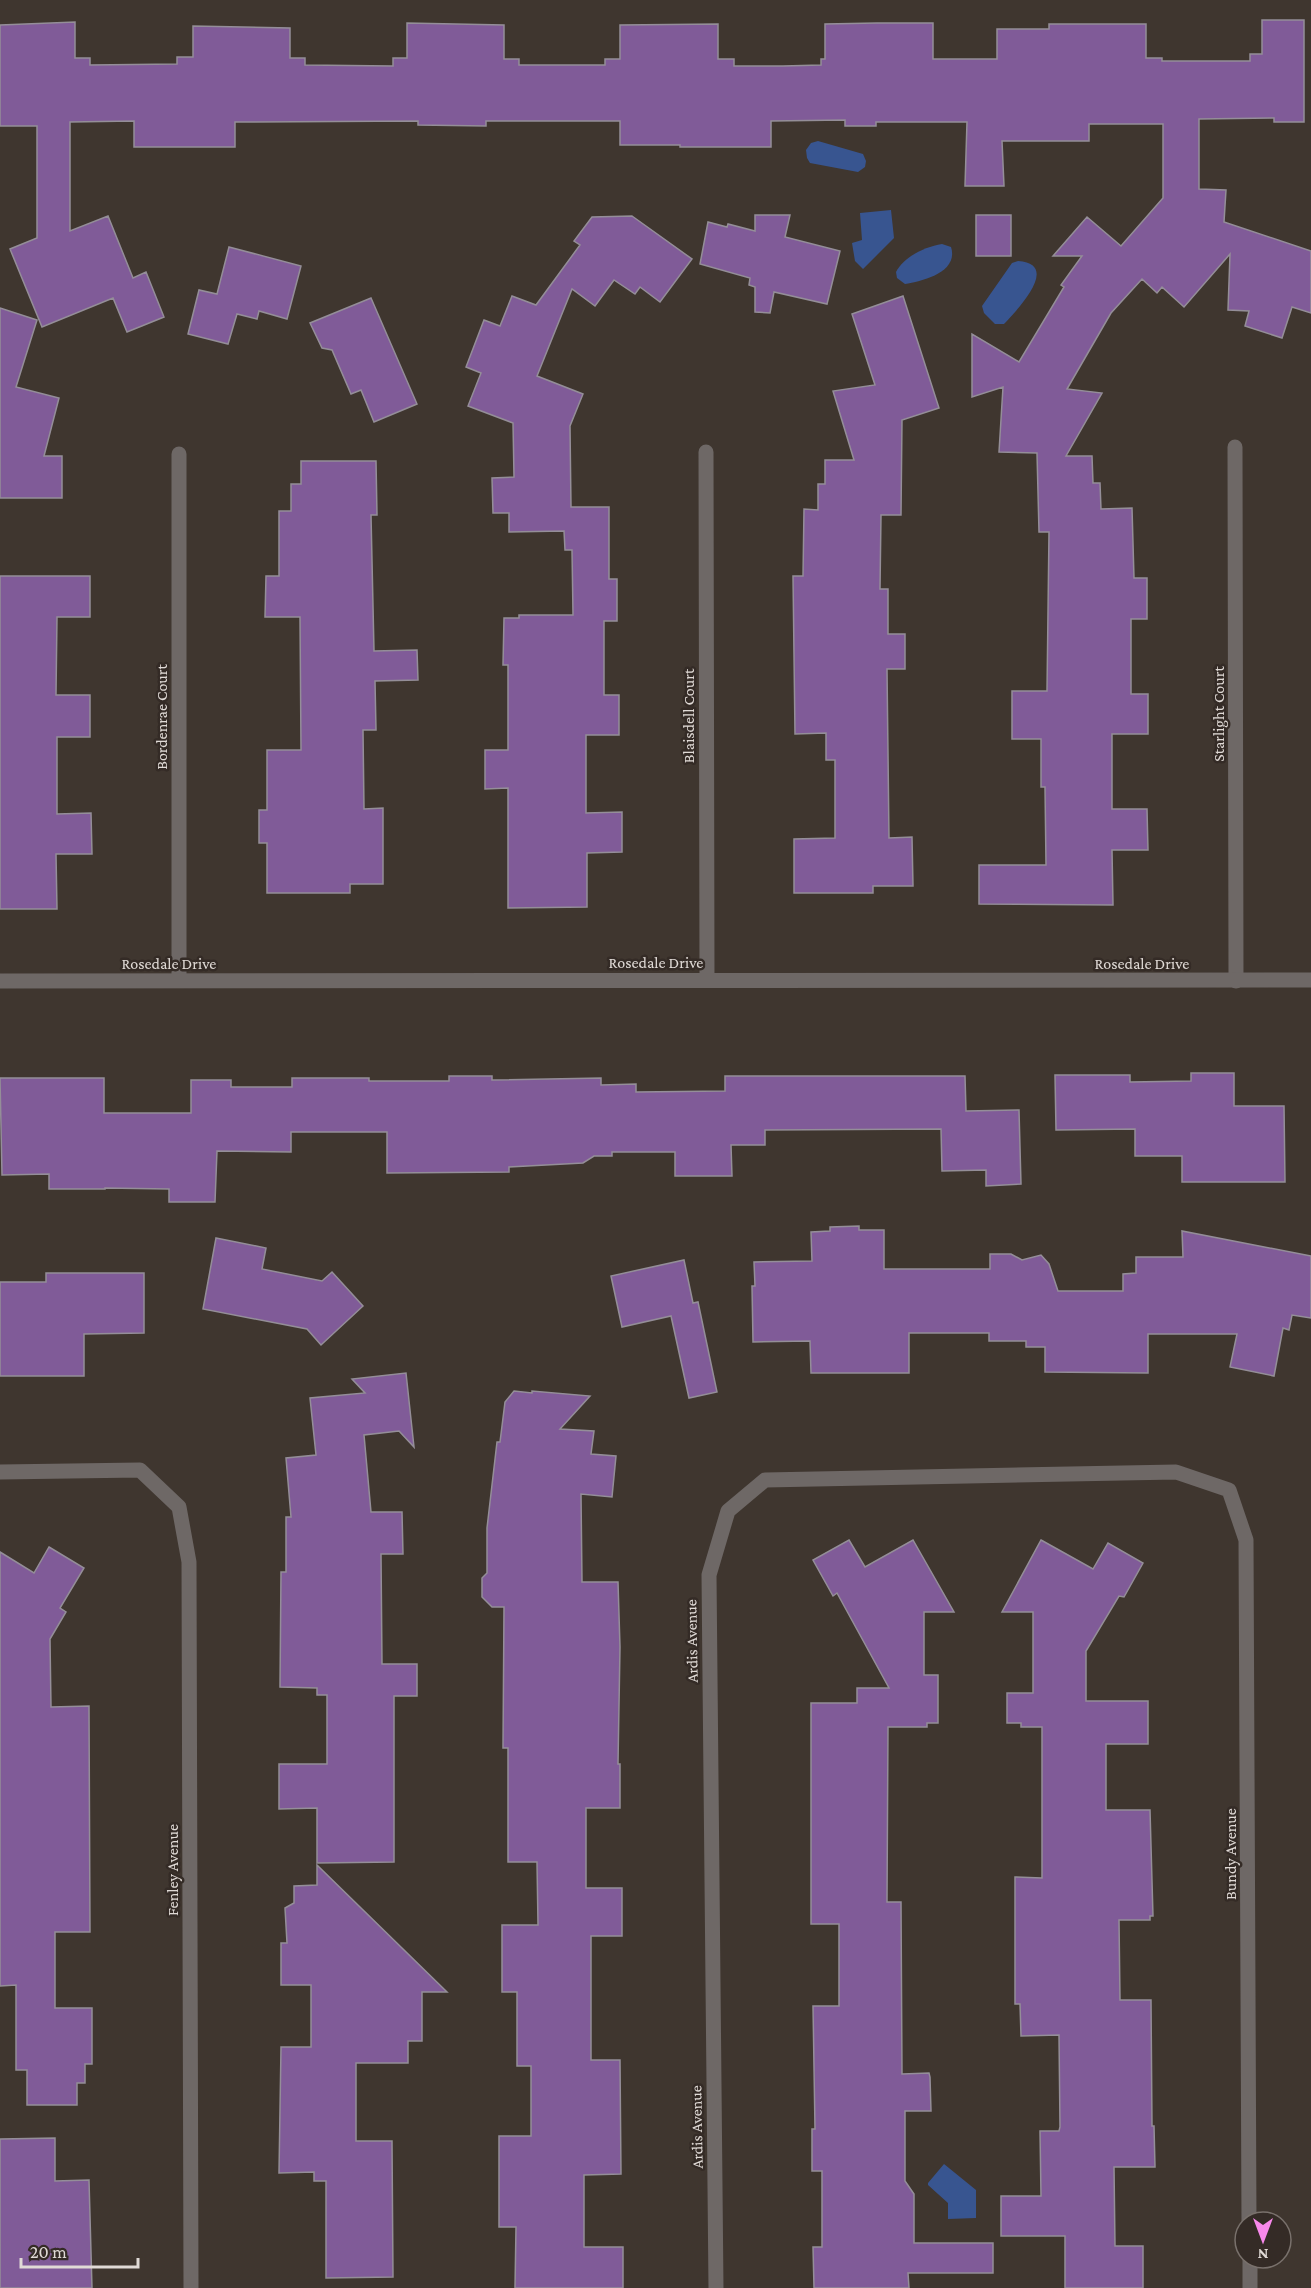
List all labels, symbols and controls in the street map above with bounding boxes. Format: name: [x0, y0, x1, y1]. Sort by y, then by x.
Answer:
street label: Bordenrae Court: [153, 663, 170, 770]
street label: Starlight Court: [1210, 666, 1228, 762]
street label: Blaisdell Court: [680, 668, 697, 763]
street label: Rosedale Drive: [609, 954, 703, 971]
street label: Rosedale Drive: [122, 955, 216, 972]
street label: Rosedale Drive: [1095, 955, 1189, 972]
street label: Ardis Avenue: [682, 1599, 701, 1683]
street label: Bundy Avenue: [1222, 1808, 1240, 1900]
street label: Fenley Avenue: [164, 1824, 182, 1916]
street label: Ardis Avenue: [687, 2085, 706, 2169]
north arrow: [1233, 2210, 1293, 2270]
scale bar: [21, 2231, 138, 2269]
text: 20 m: [30, 2242, 67, 2262]
text: N: [1257, 2246, 1268, 2263]

